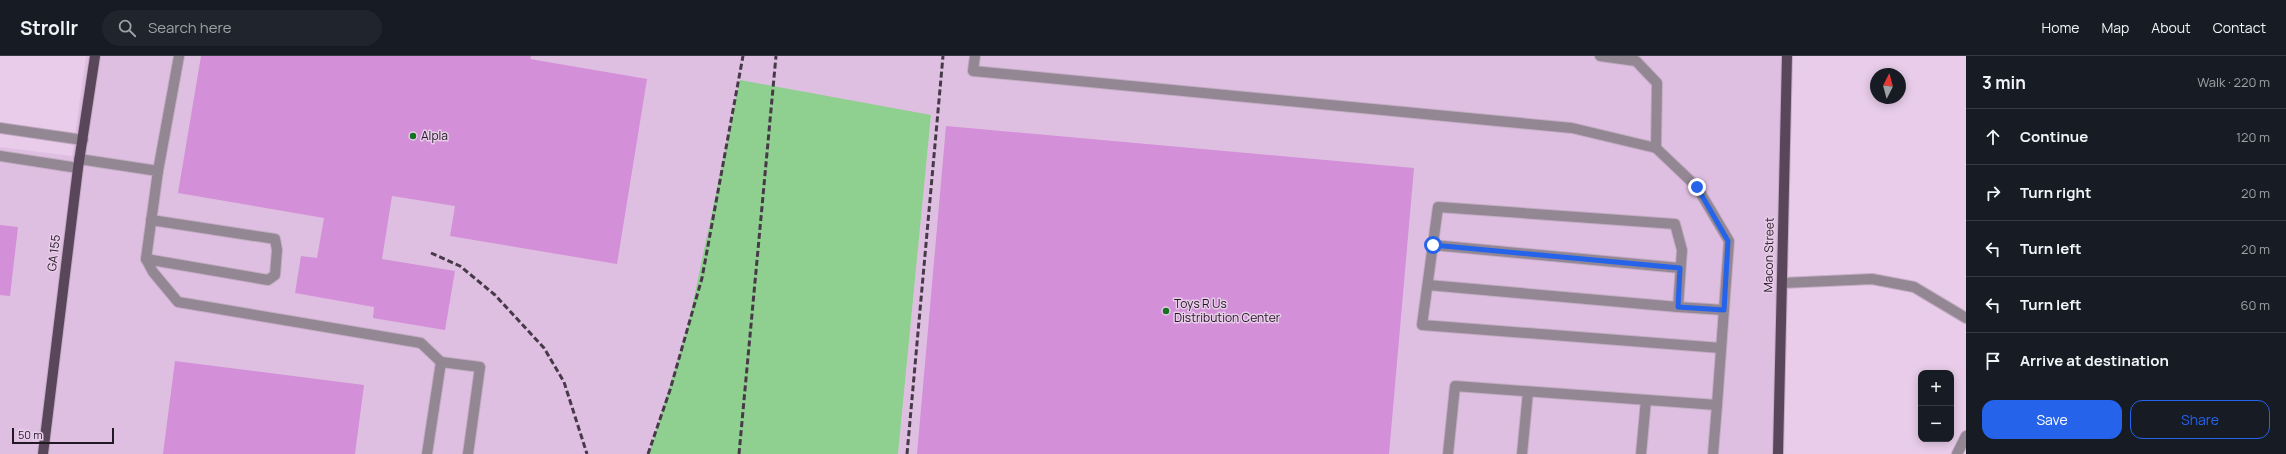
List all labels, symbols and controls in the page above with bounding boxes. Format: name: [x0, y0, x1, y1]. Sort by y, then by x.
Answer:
search box: [102, 10, 382, 46]
text: Strollr: [20, 15, 78, 41]
icon: search: [116, 17, 138, 39]
text: Search here: [148, 17, 231, 38]
text: Home: [2042, 18, 2079, 37]
text: Map: [2101, 18, 2129, 37]
text: About: [2151, 18, 2191, 37]
text: Contact: [2213, 18, 2266, 37]
north arrow: [1870, 68, 1906, 104]
text: 3 min: [1982, 71, 2026, 94]
text: Walk · 220 m: [2197, 73, 2270, 91]
icon: ahead: [1982, 126, 2004, 148]
text: Continue: [2020, 126, 2088, 147]
place label: Alpla: [421, 127, 448, 144]
text: 120 m: [2236, 128, 2270, 146]
marker: Alpla: [408, 131, 418, 141]
route end: [1688, 178, 1706, 196]
icon: right: [1982, 182, 2004, 204]
text: Turn right: [2020, 182, 2091, 203]
text: 20 m: [2241, 184, 2270, 202]
street label: Macon Street: [1759, 217, 1778, 293]
street label: GA 155: [43, 234, 64, 272]
route start: [1424, 236, 1442, 254]
icon: left: [1982, 238, 2004, 260]
text: Turn left: [2020, 238, 2082, 259]
text: 20 m: [2241, 240, 2270, 258]
icon: left: [1982, 294, 2004, 316]
text: Turn left: [2020, 294, 2082, 315]
place label: Toys R Us Distribution Center: [1174, 295, 1281, 326]
text: 60 m: [2240, 296, 2270, 314]
marker: Toys R Us Distribution Center: [1161, 306, 1171, 316]
icon: arrive: [1982, 350, 2004, 372]
text: Arrive at destination: [2020, 350, 2169, 371]
map controls: [1918, 370, 1954, 442]
button: +: [1918, 370, 1954, 406]
button: Save: [1982, 400, 2122, 439]
button: Share: [2130, 400, 2270, 439]
button: −: [1918, 406, 1954, 442]
scale bar: [12, 426, 114, 445]
text: 50 m: [18, 427, 43, 442]

